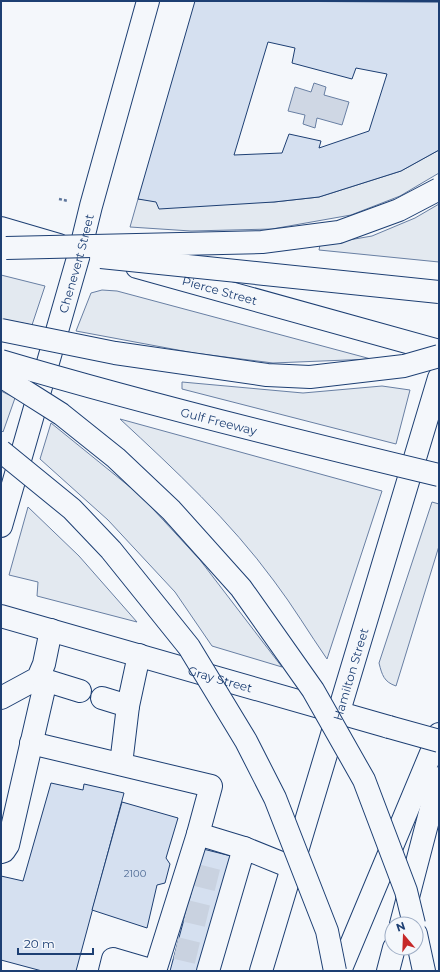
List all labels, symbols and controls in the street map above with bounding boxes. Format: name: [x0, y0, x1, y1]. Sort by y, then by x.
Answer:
street label: Chenevert Street: [55, 212, 96, 315]
street label: Pierce Street: [181, 272, 259, 308]
street label: Gulf Freeway: [179, 404, 259, 438]
street label: Hamilton Street: [329, 626, 371, 722]
street label: Gray Street: [186, 662, 254, 695]
house number: 2100: [124, 867, 147, 880]
north arrow: [384, 916, 424, 956]
text: N: [394, 918, 407, 935]
scale bar: [18, 930, 93, 956]
text: 20 m: [24, 936, 55, 951]

